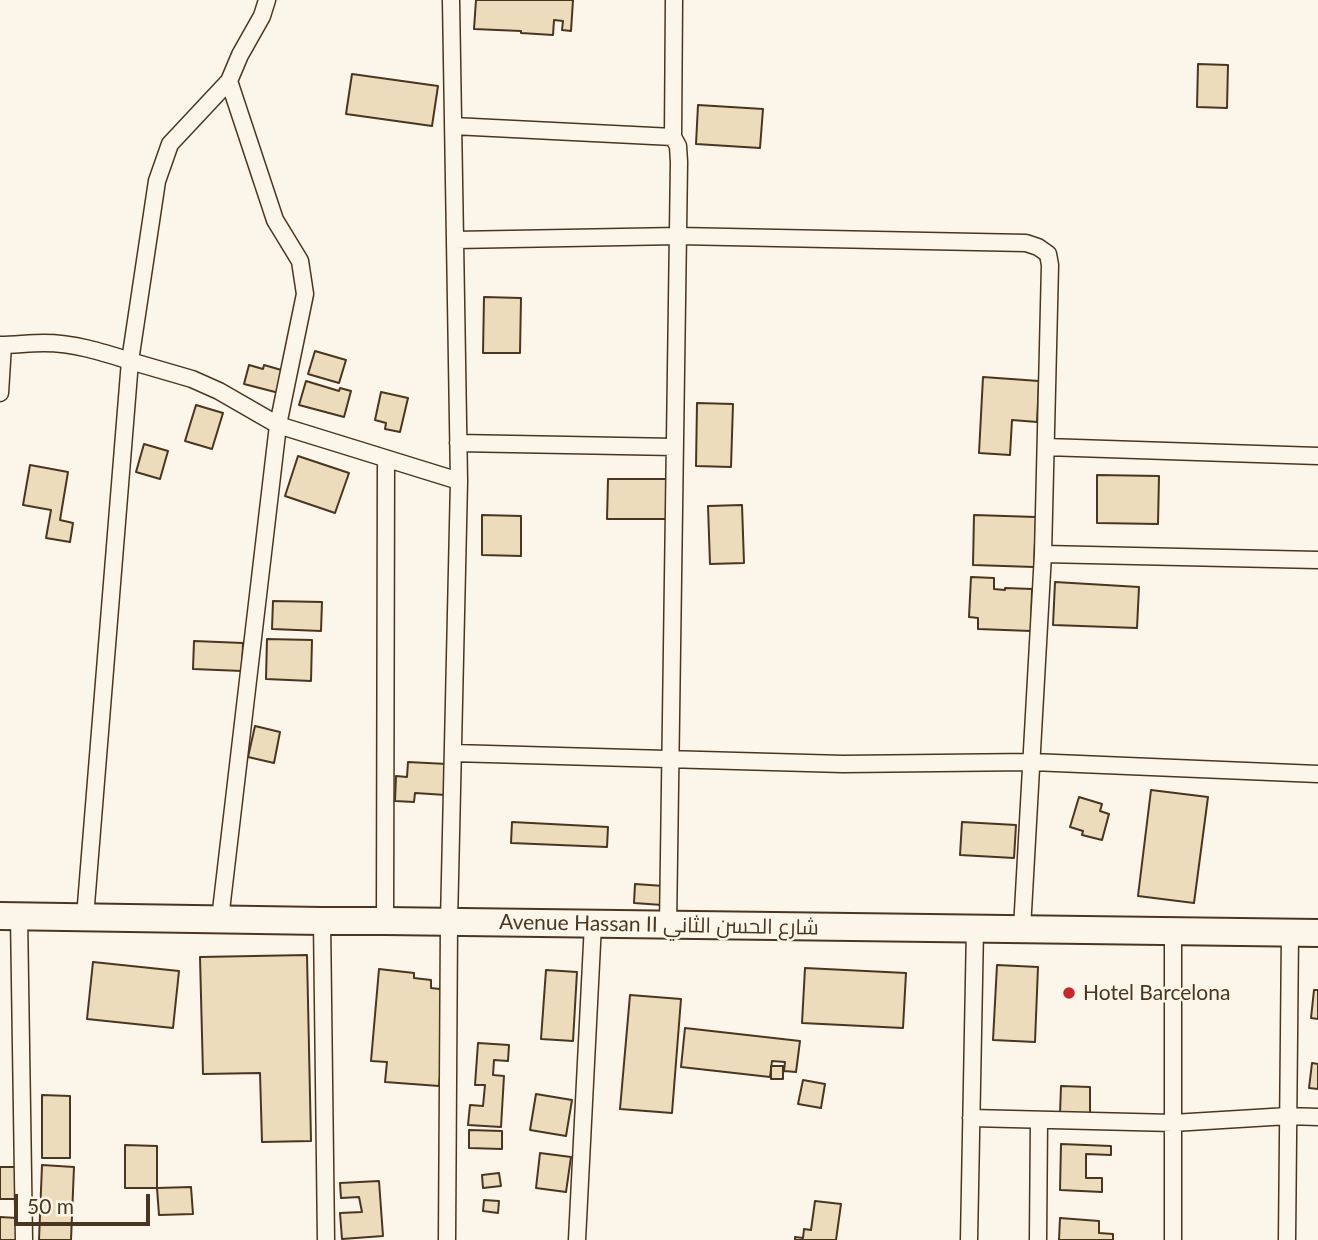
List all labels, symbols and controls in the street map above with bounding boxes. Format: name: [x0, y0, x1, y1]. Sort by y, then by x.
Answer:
street label: Avenue Hassan II شارع الحسن الثاني: [499, 910, 819, 940]
place label: Hotel Barcelona: [1083, 980, 1230, 1006]
marker: Hotel Barcelona: [1061, 985, 1077, 1001]
scale bar: [18, 1180, 154, 1224]
text: 50 m: [27, 1193, 74, 1218]

